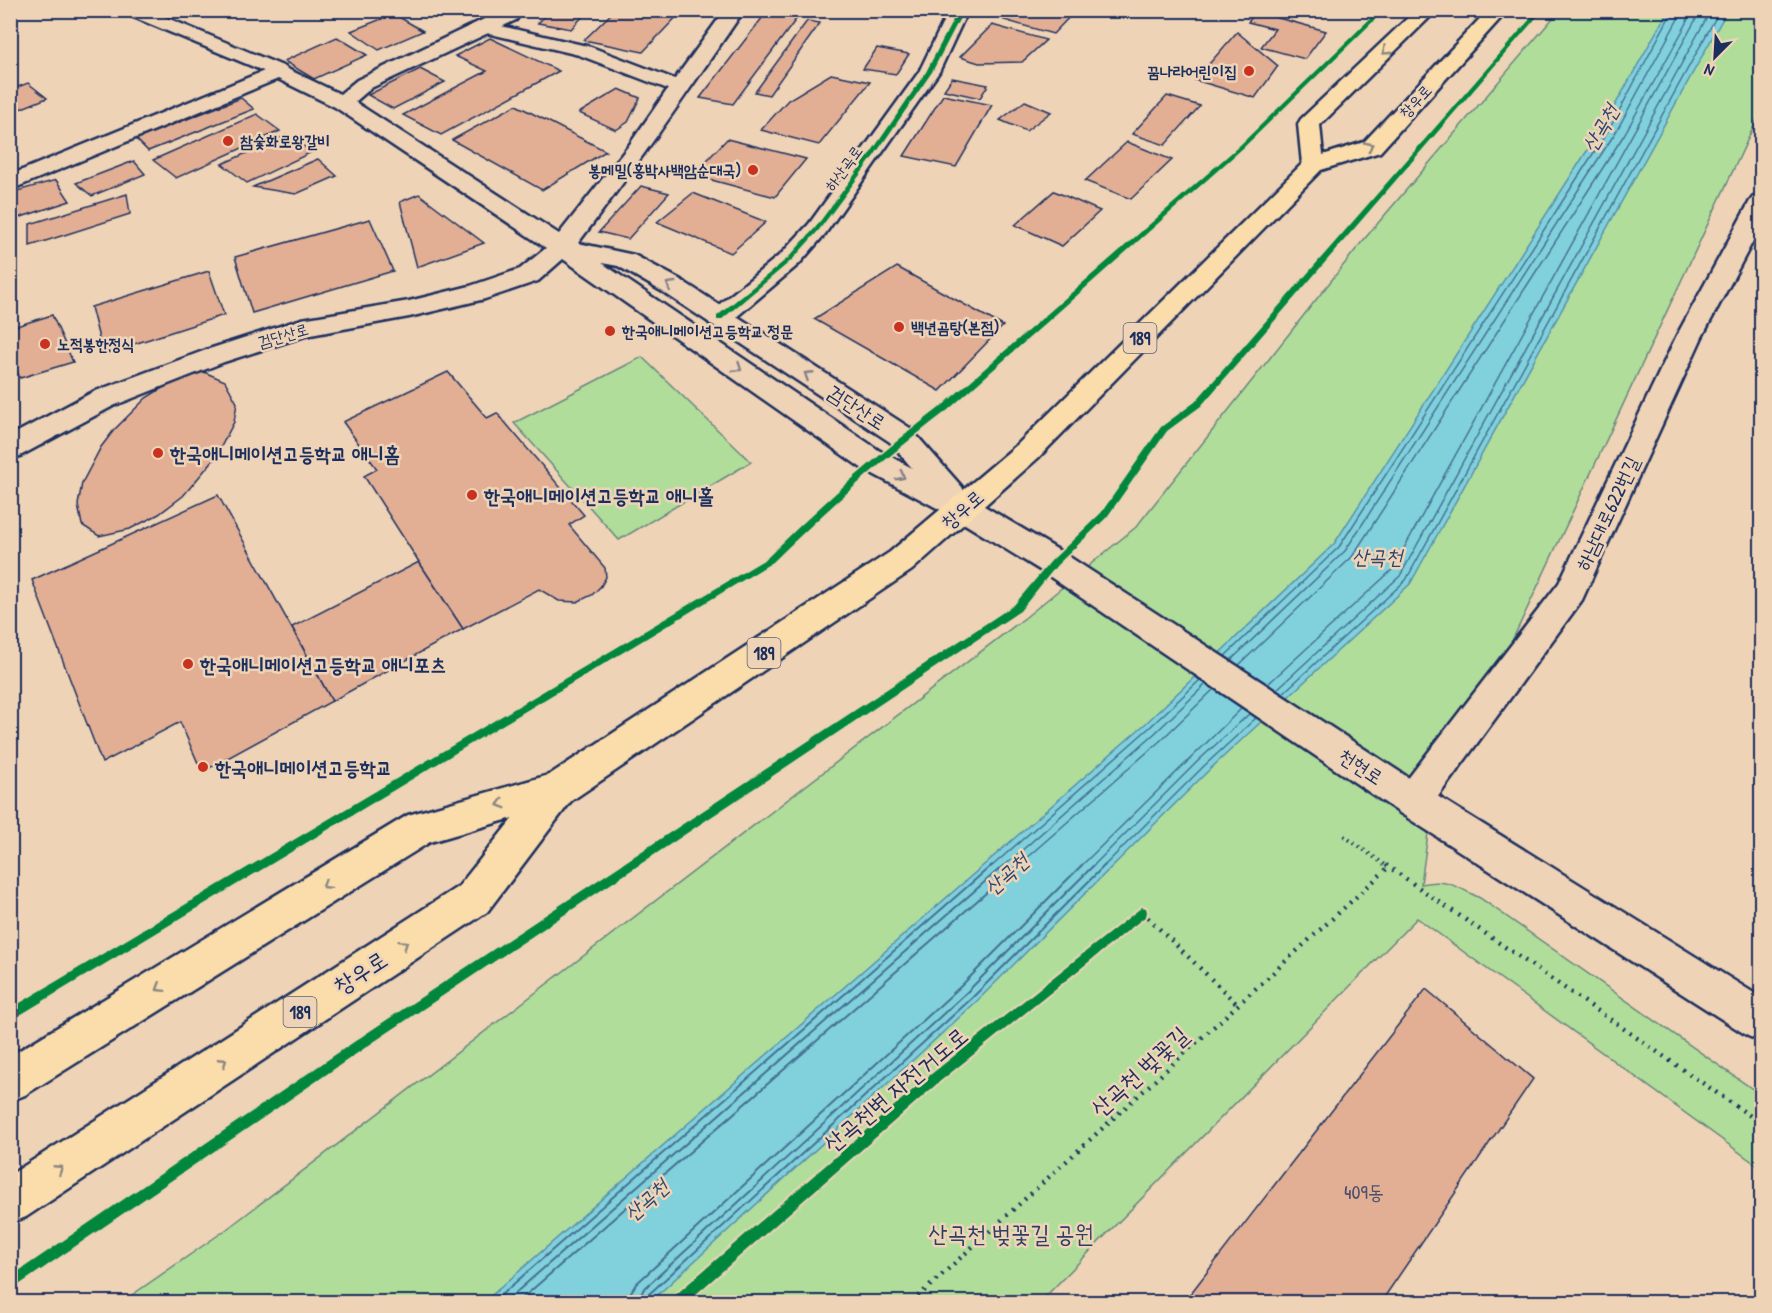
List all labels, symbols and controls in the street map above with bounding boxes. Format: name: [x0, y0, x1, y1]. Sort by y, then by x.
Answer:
north arrow: [1685, 27, 1745, 87]
one-way arrow: [1382, 44, 1392, 55]
text: N: [1700, 59, 1717, 82]
place label: 꿈나라어린이집: [1147, 60, 1237, 82]
marker: 꿈나라어린이집: [1242, 64, 1256, 78]
street label: 창우로: [1394, 79, 1436, 123]
water label: 산곡천: [1575, 97, 1626, 157]
place label: 참숯화로왕갈비: [240, 130, 330, 152]
marker: 참숯화로왕갈비: [221, 134, 235, 148]
street label: 하산곡로: [819, 141, 867, 195]
one-way arrow: [1362, 142, 1373, 154]
place label: 봉메밀(홍박사백암순대국): [588, 159, 741, 181]
marker: 봉메밀(홍박사백암순대국): [746, 163, 760, 177]
one-way arrow: [666, 281, 676, 293]
place label: 백년곰탕(본점): [911, 316, 1000, 338]
street label: 검단산로: [255, 317, 311, 353]
place label: 한국애니메이션고등학교 정문: [621, 320, 793, 342]
marker: 백년곰탕(본점): [892, 320, 906, 334]
road number: 189: [1124, 323, 1156, 353]
marker: 한국애니메이션고등학교 정문: [603, 324, 617, 338]
place label: 노적봉한정식: [57, 333, 134, 355]
marker: 노적봉한정식: [38, 337, 52, 351]
one-way arrow: [732, 361, 743, 372]
one-way arrow: [804, 372, 815, 383]
street label: 검단산로: [823, 378, 891, 436]
place label: 한국애니메이션고등학교 애니홈: [169, 440, 400, 467]
marker: 한국애니메이션고등학교 애니홈: [151, 446, 165, 460]
street label: 하남대로622번길: [1569, 451, 1645, 575]
one-way arrow: [895, 468, 906, 480]
place label: 한국애니메이션고등학교 애니홀: [483, 482, 714, 509]
street label: 창우로: [935, 483, 989, 535]
marker: 한국애니메이션고등학교 애니홀: [465, 488, 479, 502]
water label: 산곡천: [1352, 542, 1404, 571]
road number: 189: [748, 638, 780, 668]
place label: 한국애니메이션고등학교 애니포츠: [199, 651, 446, 678]
marker: 한국애니메이션고등학교 애니포츠: [181, 657, 195, 671]
street label: 천현로: [1333, 742, 1389, 790]
place label: 한국애니메이션고등학교: [214, 754, 392, 781]
marker: 한국애니메이션고등학교: [196, 760, 210, 774]
one-way arrow: [496, 797, 506, 810]
water label: 산곡천: [977, 845, 1036, 902]
one-way arrow: [322, 878, 332, 890]
one-way arrow: [397, 940, 408, 951]
street label: 창우로: [327, 943, 393, 1001]
one-way arrow: [156, 980, 166, 992]
road number: 189: [284, 997, 316, 1027]
street label: 산곡천 벚꽃길: [1083, 1018, 1195, 1124]
street label: 산곡천변 자전거도로: [816, 1019, 974, 1159]
one-way arrow: [216, 1058, 227, 1069]
one-way arrow: [53, 1165, 64, 1176]
water label: 산곡천: [617, 1171, 676, 1228]
house number: 409동: [1344, 1178, 1384, 1205]
park label: 산곡천 벚꽃길 공원: [928, 1217, 1094, 1249]

